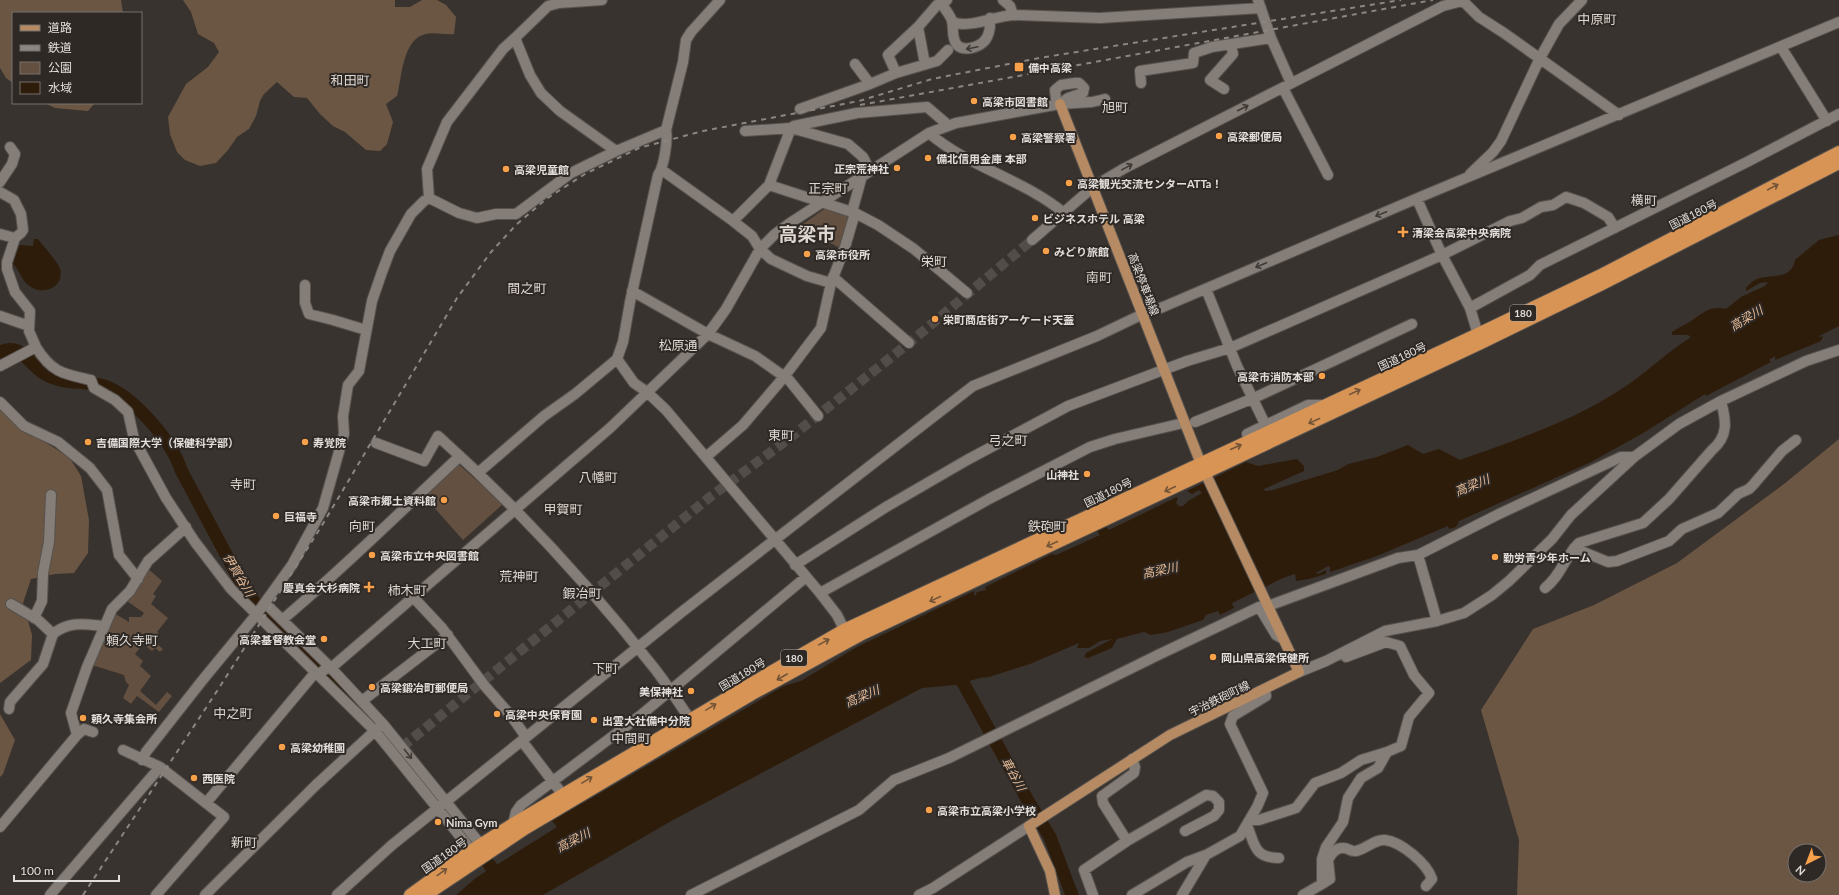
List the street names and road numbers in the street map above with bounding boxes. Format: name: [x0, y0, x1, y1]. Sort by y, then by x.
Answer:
street label: 国道180号: [1667, 196, 1719, 232]
street label: 高梁停車場線: [1126, 251, 1162, 317]
road number: 180: [1510, 305, 1536, 321]
street label: 国道180号: [1376, 339, 1428, 373]
street label: 国道180号: [1082, 475, 1134, 509]
road number: 180: [781, 650, 807, 666]
street label: 国道180号: [716, 655, 768, 693]
street label: 宇治鉄砲町線: [1186, 678, 1252, 718]
street label: 国道180号: [419, 835, 469, 875]

